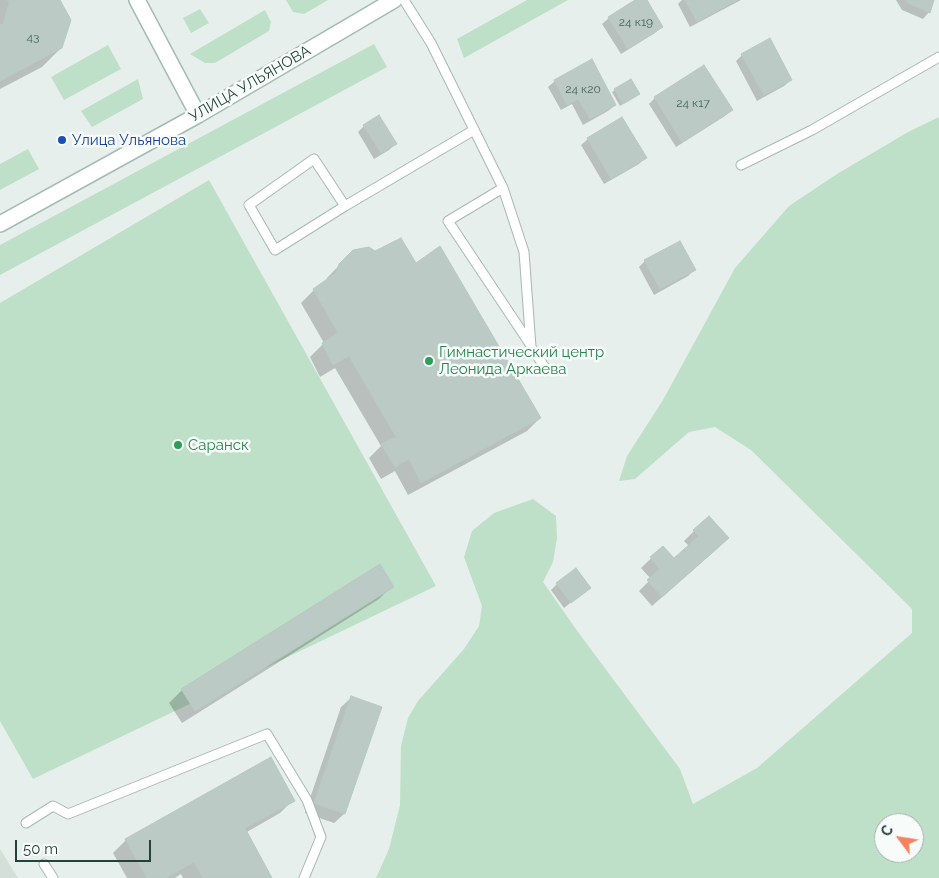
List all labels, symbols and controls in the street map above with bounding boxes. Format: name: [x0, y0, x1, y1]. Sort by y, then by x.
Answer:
house number: 24 к19: [619, 15, 653, 29]
house number: 43: [27, 30, 39, 44]
street label: УЛИЦА УЛЬЯНОВА: [186, 42, 314, 126]
house number: 24 к20: [565, 82, 601, 96]
house number: 24 к17: [676, 96, 710, 110]
place label: Улица Ульянова: [72, 131, 186, 149]
marker: Улица Ульянова: [56, 134, 68, 146]
place label: Гимнастический центр Леонида Аркаева: [439, 343, 604, 378]
marker: Гимнастический центр Леонида Аркаева: [423, 355, 435, 367]
place label: Саранск: [188, 436, 249, 454]
marker: Саранск: [172, 439, 184, 451]
north arrow: [874, 813, 924, 863]
text: С: [878, 823, 896, 839]
scale bar: [18, 830, 154, 862]
text: 50 m: [23, 840, 58, 858]

